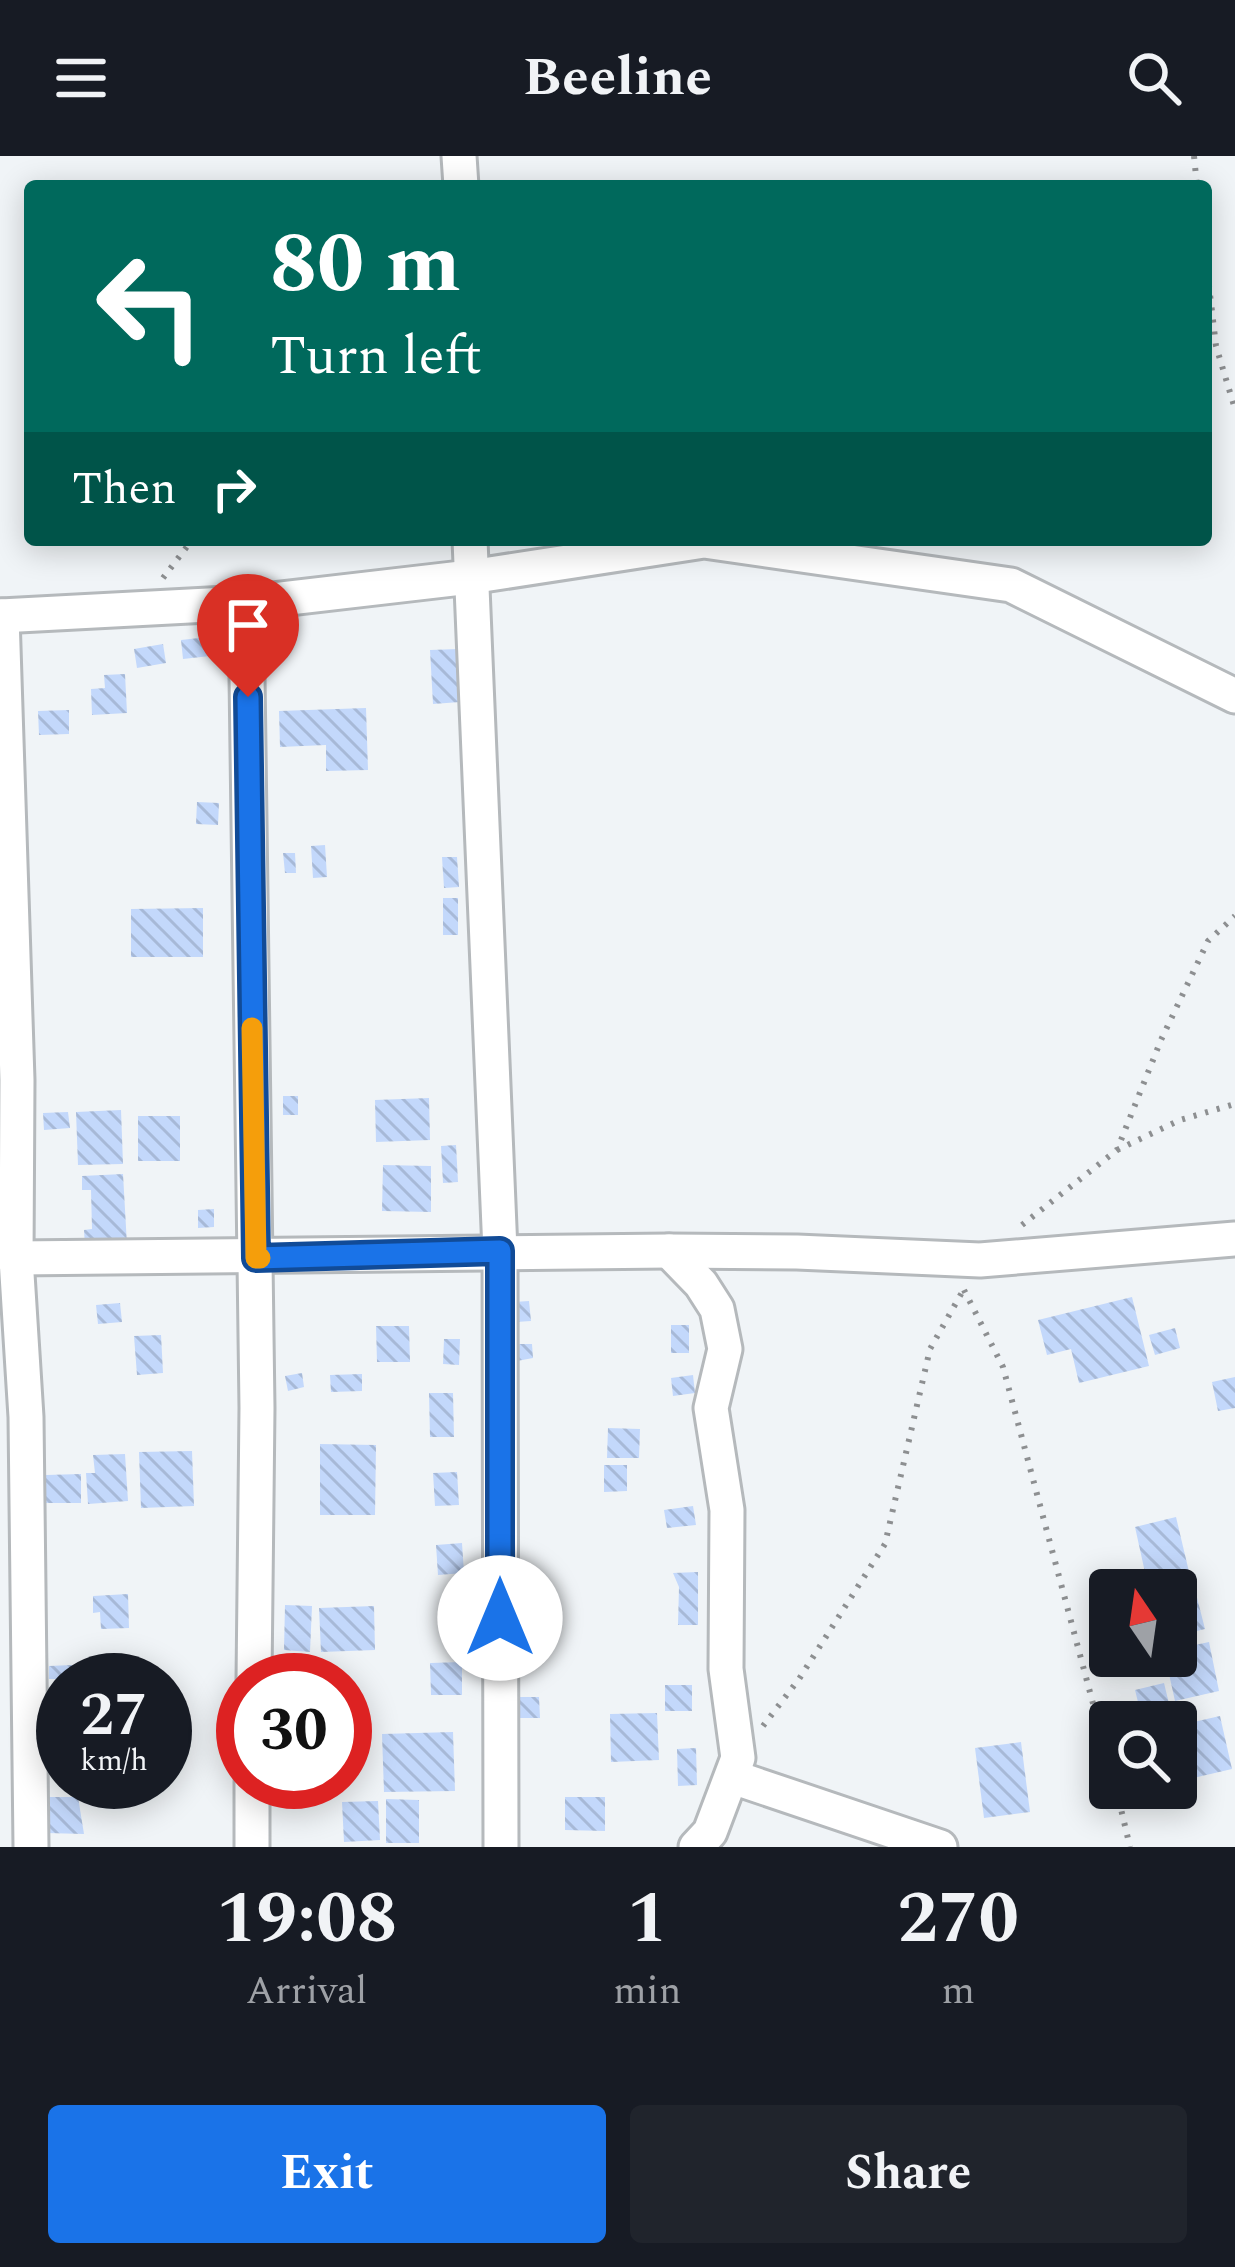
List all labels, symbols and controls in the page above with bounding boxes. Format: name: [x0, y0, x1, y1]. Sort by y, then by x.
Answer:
text: Beeline: [523, 37, 712, 119]
icon: menu: [48, 45, 114, 111]
icon: search: [1121, 45, 1187, 111]
text: 80 m: [270, 201, 461, 329]
icon: left: [72, 228, 228, 384]
text: Turn left: [270, 316, 482, 398]
text: Then: [72, 455, 177, 524]
icon: right: [201, 456, 267, 522]
pin: [197, 574, 299, 697]
icon: arrive: [215, 592, 281, 658]
position arrow: [437, 1555, 563, 1681]
north arrow: [1089, 1569, 1197, 1677]
map controls: [1089, 1569, 1197, 1809]
speed limit sign: 30: [216, 1653, 372, 1809]
text: 27: [80, 1670, 148, 1762]
button: search: [1089, 1701, 1197, 1809]
text: km/h: [80, 1738, 148, 1784]
text: 19:08: [216, 1865, 397, 1974]
text: 1: [627, 1865, 668, 1974]
text: 270: [898, 1865, 1019, 1974]
text: Arrival: [246, 1962, 367, 2021]
text: min: [613, 1962, 681, 2021]
text: m: [941, 1962, 975, 2021]
button: Exit: [48, 2105, 606, 2243]
button: Share: [630, 2105, 1187, 2243]

